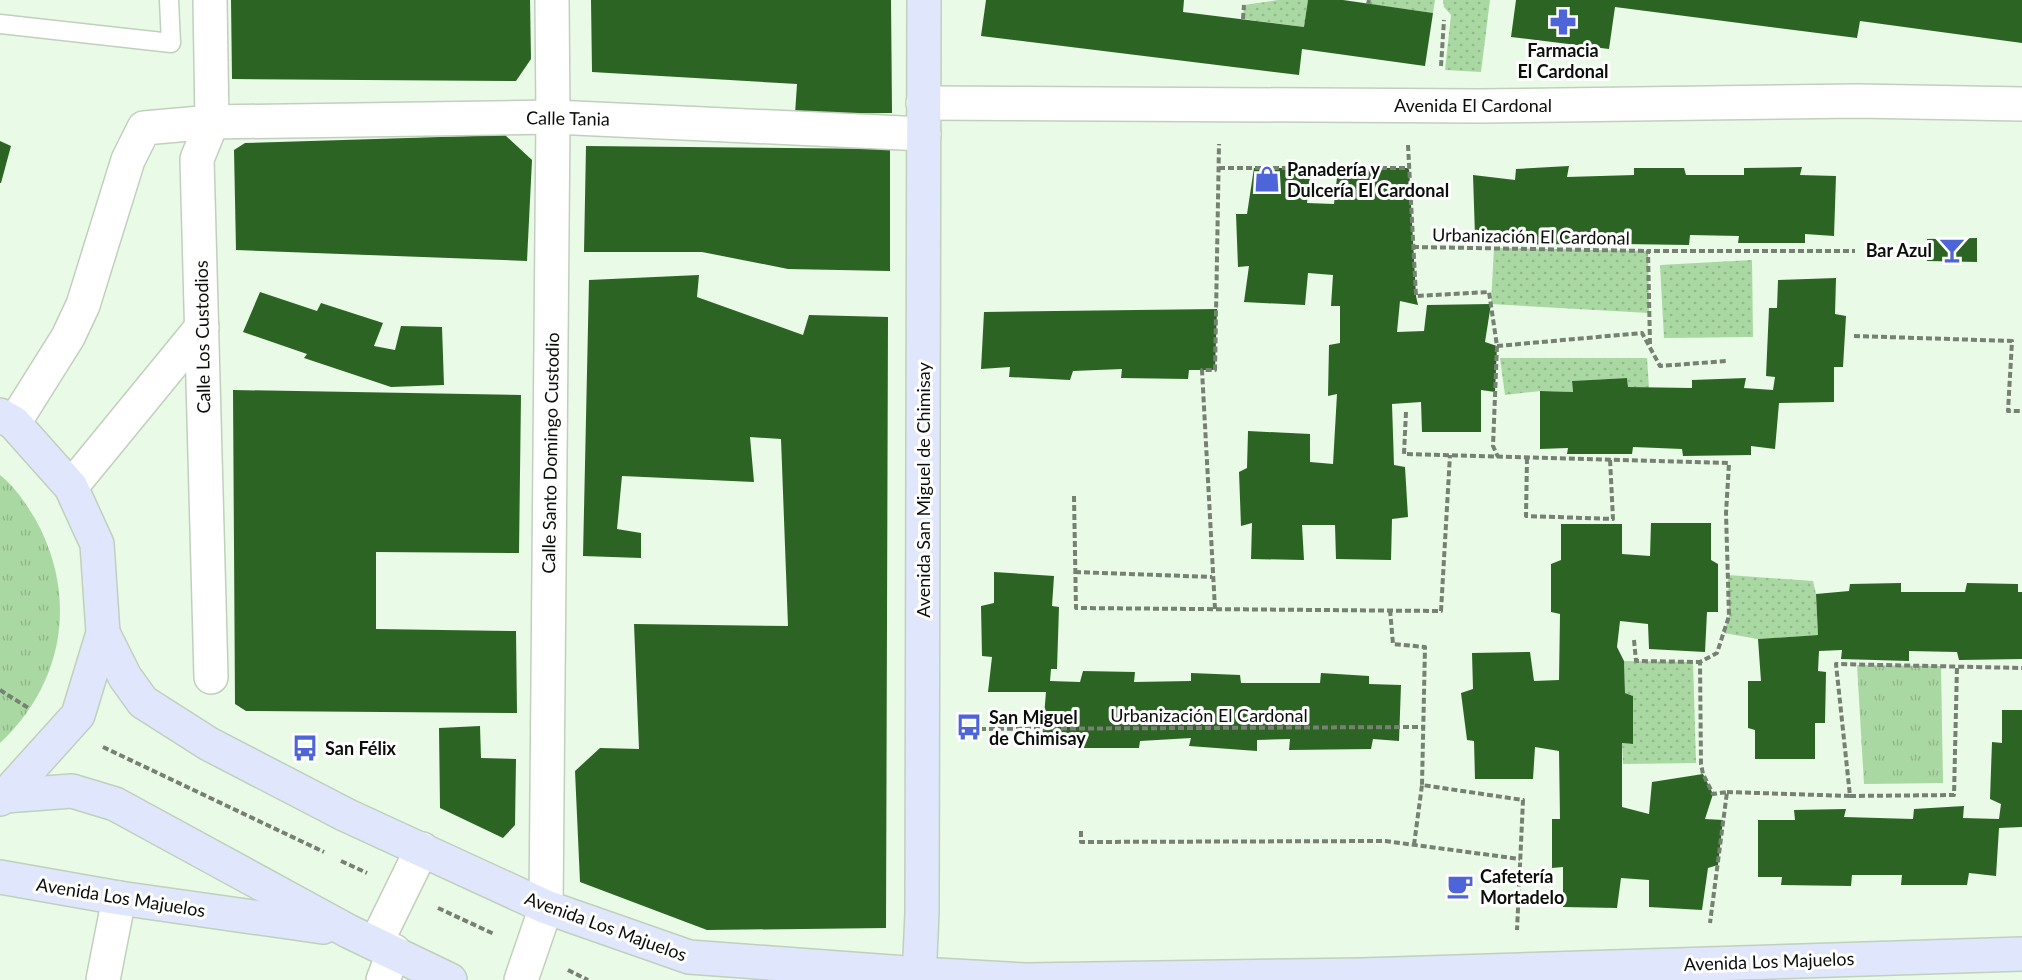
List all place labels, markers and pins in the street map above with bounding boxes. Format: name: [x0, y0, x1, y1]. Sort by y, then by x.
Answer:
pharmacy icon: Farmacia El Cardonal: [1548, 7, 1578, 37]
place label: Farmacia El Cardonal: [1518, 39, 1609, 82]
place label: Panadería y Dulcería El Cardonal: [1287, 158, 1449, 201]
shop icon: Panadería y Dulcería El Cardonal: [1252, 164, 1282, 194]
bar icon: Bar Azul: [1937, 235, 1967, 265]
place label: Bar Azul: [1866, 239, 1932, 261]
place label: San Miguel de Chimisay: [989, 706, 1086, 749]
bus stop icon: San Miguel de Chimisay: [954, 712, 984, 742]
bus stop icon: San Félix: [290, 733, 320, 763]
place label: San Félix: [325, 737, 396, 759]
place label: Cafetería Mortadelo: [1480, 865, 1564, 908]
cafe icon: Cafetería Mortadelo: [1445, 871, 1475, 901]

